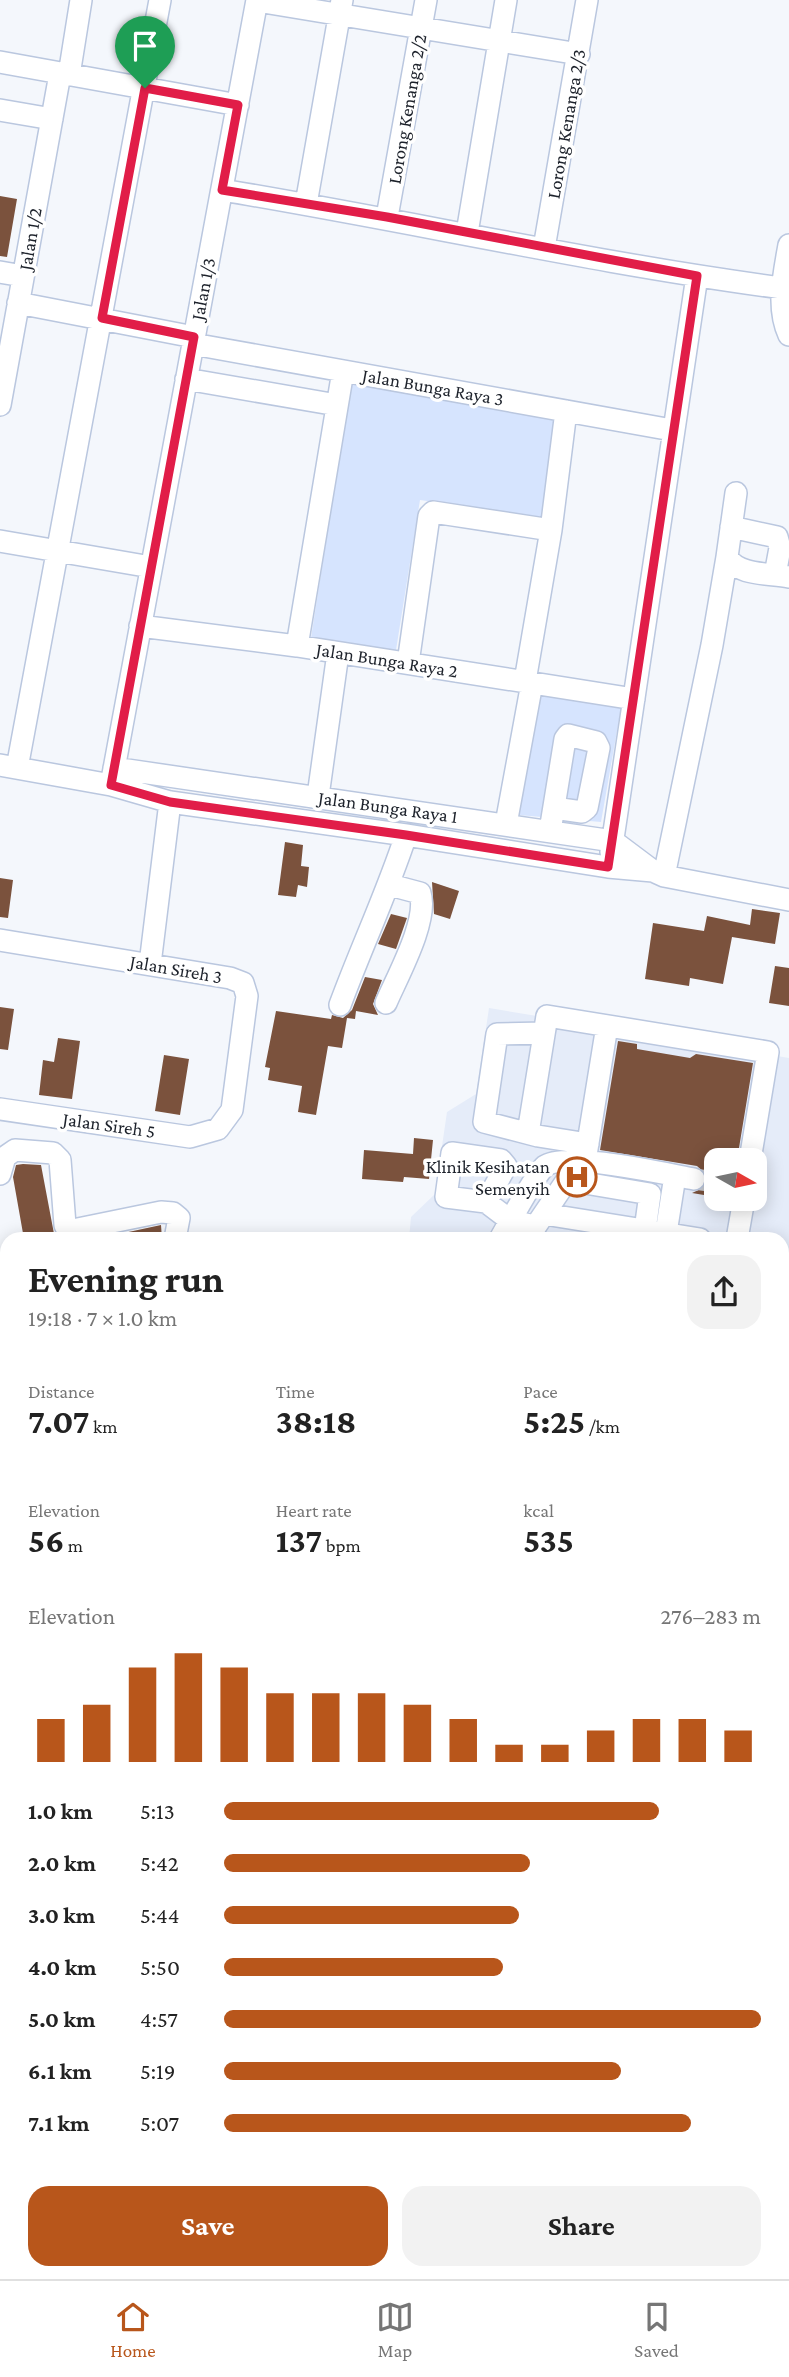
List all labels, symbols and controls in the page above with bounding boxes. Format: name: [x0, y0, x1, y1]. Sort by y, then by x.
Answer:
pin: [115, 16, 175, 88]
icon: arrive: [126, 27, 164, 65]
street label: Lorong Kenanga 2/2: [383, 32, 431, 186]
street label: Lorong Kenanga 2/3: [542, 48, 590, 200]
street label: Jalan 1/2: [14, 206, 46, 274]
street label: Jalan 1/3: [186, 256, 219, 324]
street label: Jalan Bunga Raya 3: [359, 364, 505, 410]
street label: Jalan Bunga Raya 2: [313, 638, 459, 682]
street label: Jalan Bunga Raya 1: [315, 787, 459, 827]
street label: Jalan Sireh 3: [126, 950, 224, 987]
street label: Jalan Sireh 5: [59, 1108, 157, 1142]
north arrow: [704, 1148, 766, 1211]
map controls: [704, 1148, 767, 1211]
place label: Klinik Kesihatan Semenyih: [426, 1156, 550, 1199]
hospital icon: Klinik Kesihatan Semenyih: [556, 1156, 598, 1198]
button: share: [687, 1255, 761, 1329]
text: Evening run: [28, 1258, 224, 1300]
text: 19:18 · 7 × 1.0 km: [28, 1305, 177, 1331]
text: Distance: [28, 1381, 94, 1402]
text: Time: [276, 1381, 315, 1402]
text: Pace: [523, 1381, 558, 1402]
text: 7.07: [28, 1402, 90, 1441]
text: 38:18: [276, 1402, 356, 1441]
text: 5:25: [523, 1402, 585, 1441]
text: km: [90, 1416, 117, 1437]
text: /km: [585, 1416, 620, 1437]
text: Elevation: [28, 1500, 100, 1521]
text: Heart rate: [276, 1500, 352, 1521]
text: kcal: [523, 1500, 554, 1521]
text: 56: [28, 1521, 64, 1560]
text: 137: [276, 1521, 322, 1560]
text: 535: [523, 1521, 574, 1560]
text: m: [64, 1535, 83, 1556]
text: bpm: [322, 1535, 361, 1556]
text: Elevation: [28, 1603, 115, 1629]
text: 276–283 m: [661, 1603, 761, 1629]
text: 1.0 km: [28, 1798, 93, 1824]
text: 5:13: [140, 1798, 175, 1824]
text: 2.0 km: [28, 1850, 96, 1876]
text: 5:42: [140, 1850, 179, 1876]
text: 3.0 km: [28, 1902, 95, 1928]
text: 5:44: [140, 1902, 180, 1928]
text: 4.0 km: [28, 1954, 97, 1980]
text: 5:50: [140, 1954, 180, 1980]
text: 5.0 km: [28, 2006, 95, 2032]
text: 4:57: [140, 2006, 178, 2032]
text: 6.1 km: [28, 2058, 92, 2084]
text: 5:19: [140, 2058, 175, 2084]
text: 7.1 km: [28, 2110, 89, 2136]
text: 5:07: [140, 2110, 179, 2136]
button: Save: [28, 2186, 388, 2266]
button: Share: [402, 2186, 761, 2266]
tab: Home: [110, 2298, 156, 2361]
tab: Map: [376, 2298, 414, 2361]
tab: Saved: [634, 2298, 679, 2361]

